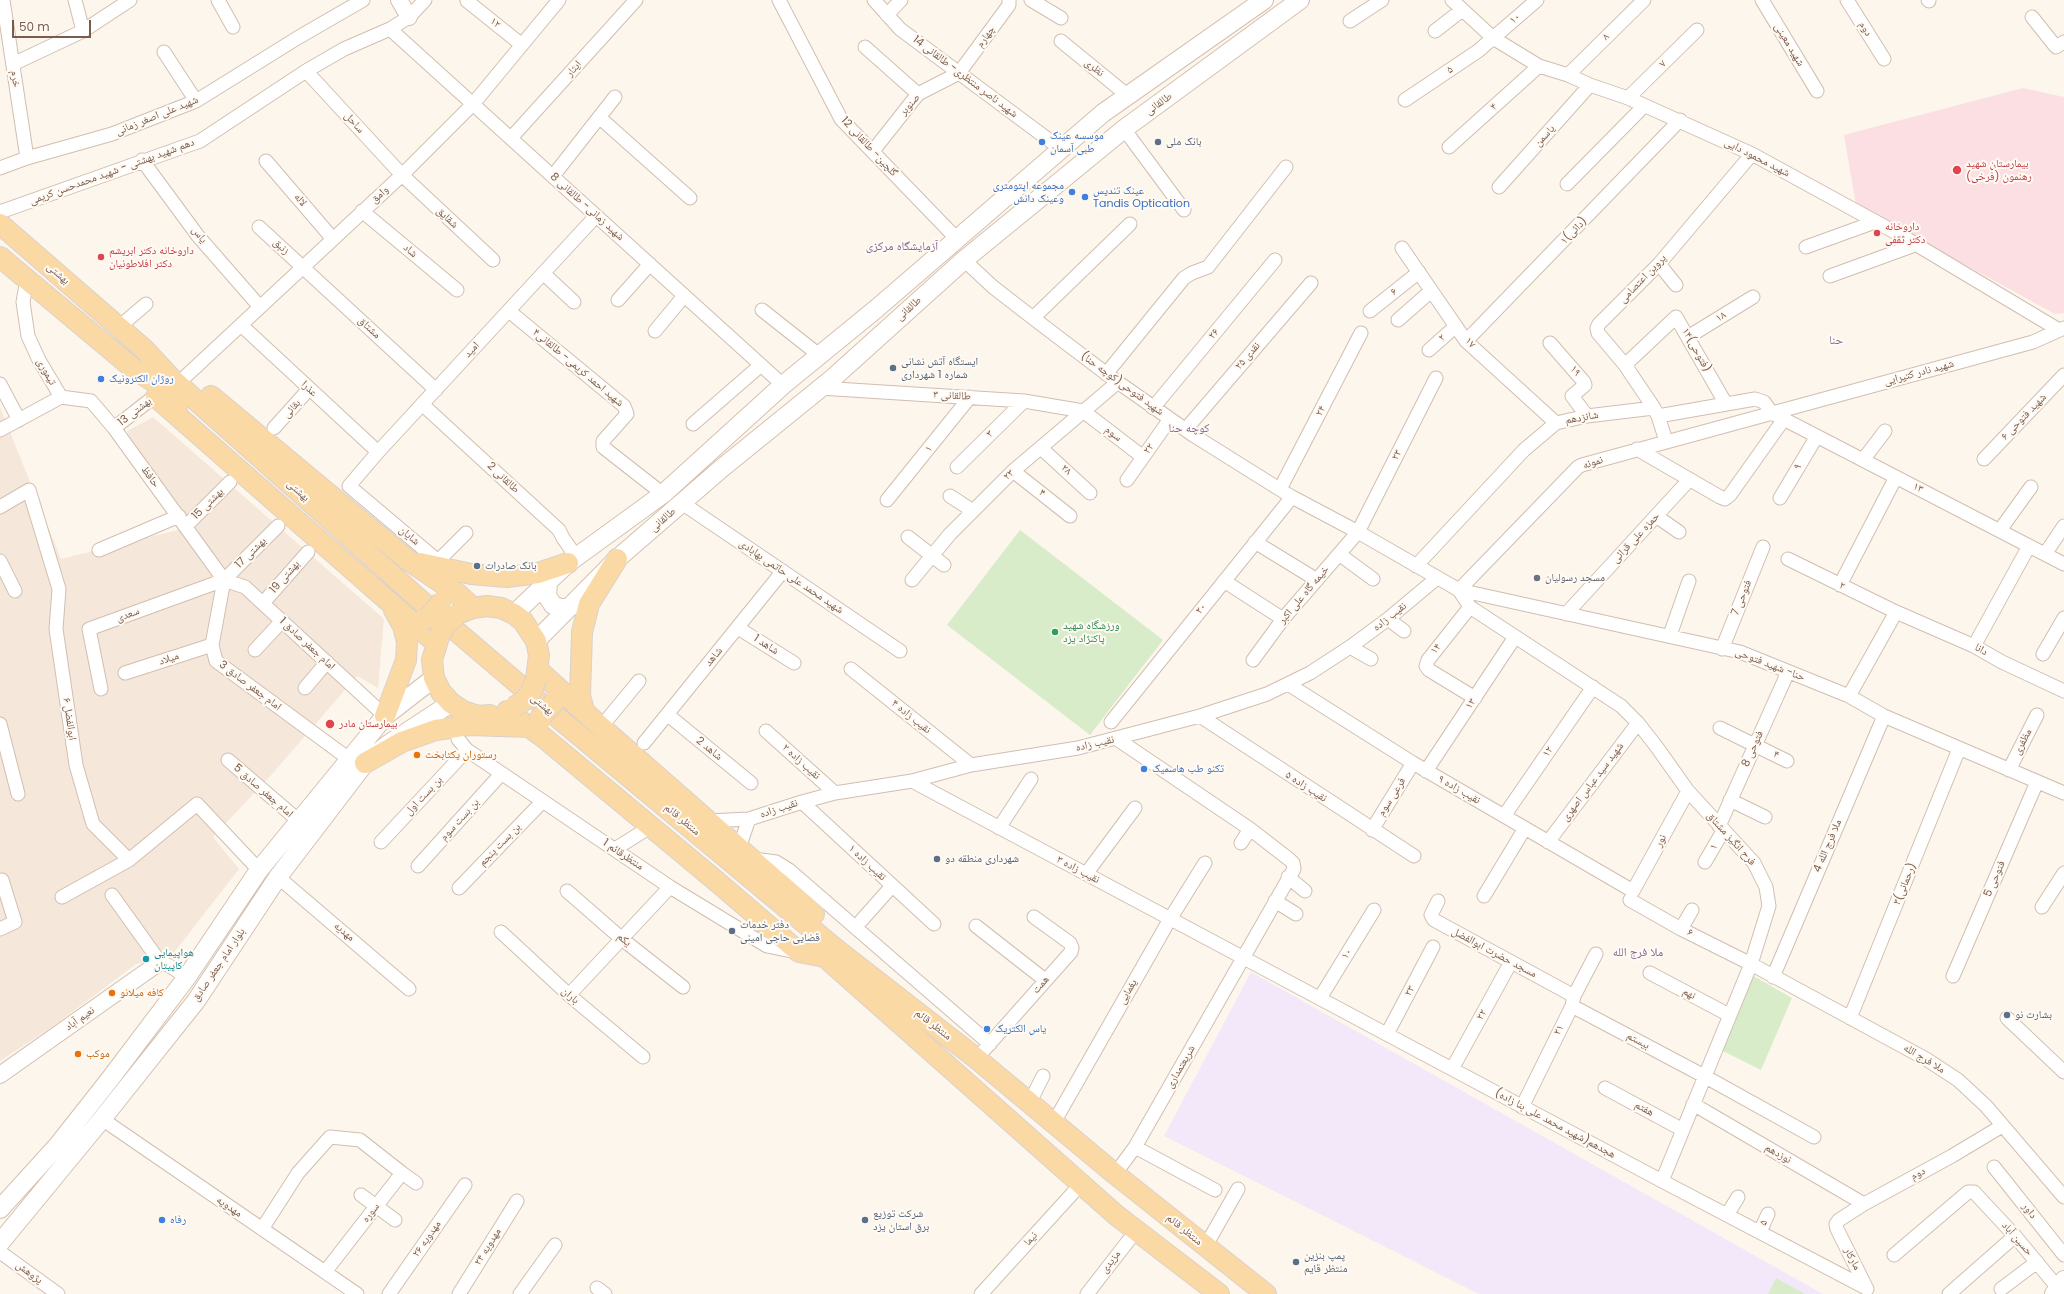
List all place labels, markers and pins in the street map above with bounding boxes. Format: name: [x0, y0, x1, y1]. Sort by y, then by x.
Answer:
place label: موسسه عینک طبی آسمان: [1050, 129, 1104, 155]
place label: بانک ملی: [1166, 135, 1202, 149]
marker: موسسه عینک طبی آسمان: [1037, 137, 1047, 147]
marker: بانک ملی: [1153, 137, 1163, 147]
place label: بیمارستان شهید رهنمون (فرخی): [1966, 157, 2032, 183]
marker: بیمارستان شهید رهنمون (فرخی): [1951, 164, 1963, 176]
place label: مجموعه اپتومتری وعینک دانش: [993, 179, 1064, 205]
place label: عینک تندیس Tandis Optication: [1093, 184, 1190, 210]
marker: مجموعه اپتومتری وعینک دانش: [1067, 187, 1077, 197]
marker: عینک تندیس Tandis Optication: [1080, 192, 1090, 202]
place label: داروخانه دکتر ثقفی: [1885, 220, 1925, 246]
marker: داروخانه دکتر ثقفی: [1872, 228, 1882, 238]
place label: داروخانه دکتر ابریشم دکتر افلاطونیان: [109, 244, 194, 270]
marker: داروخانه دکتر ابریشم دکتر افلاطونیان: [96, 252, 106, 262]
place label: ایستگاه آتش نشانی شماره 1 شهرداری: [901, 355, 978, 381]
marker: ایستگاه آتش نشانی شماره 1 شهرداری: [888, 363, 898, 373]
place label: روژان الکترونیک: [109, 372, 174, 386]
marker: روژان الکترونیک: [96, 374, 106, 384]
place label: بانک صادرات: [485, 559, 537, 573]
marker: بانک صادرات: [472, 561, 482, 571]
place label: مسجد رسولیان: [1545, 571, 1605, 585]
marker: مسجد رسولیان: [1532, 573, 1542, 583]
place label: ورزشگاه شهید پاکنژاد یزد: [1063, 619, 1120, 645]
marker: ورزشگاه شهید پاکنژاد یزد: [1050, 627, 1060, 637]
place label: بیمارستان مادر: [339, 717, 398, 731]
marker: بیمارستان مادر: [324, 718, 336, 730]
place label: رستوران یکتابخت: [425, 748, 497, 762]
marker: رستوران یکتابخت: [412, 750, 422, 760]
place label: تکنو طب هاسمیک: [1152, 762, 1224, 776]
marker: تکنو طب هاسمیک: [1139, 764, 1149, 774]
place label: شهرداری منطقه دو: [945, 852, 1019, 866]
marker: شهرداری منطقه دو: [932, 854, 942, 864]
place label: دفتر خدمات قضایی حاجی امینی: [740, 918, 820, 944]
marker: دفتر خدمات قضایی حاجی امینی: [727, 926, 737, 936]
place label: هواپیمایی کاپیتان: [154, 946, 194, 972]
marker: هواپیمایی کاپیتان: [141, 954, 151, 964]
place label: کافه میلانو: [120, 986, 164, 1000]
marker: کافه میلانو: [107, 988, 117, 998]
place label: بشارت نو: [2015, 1008, 2052, 1022]
marker: بشارت نو: [2002, 1010, 2012, 1020]
place label: یاس الکتریک: [995, 1022, 1046, 1036]
marker: یاس الکتریک: [982, 1024, 992, 1034]
place label: موکب: [86, 1047, 110, 1061]
marker: موکب: [73, 1049, 83, 1059]
place label: شرکت توزیع برق استان یزد: [873, 1207, 929, 1233]
place label: رفاه: [170, 1213, 186, 1227]
marker: رفاه: [157, 1215, 167, 1225]
marker: شرکت توزیع برق استان یزد: [860, 1215, 870, 1225]
place label: پمپ بنزین منتظر قایم: [1304, 1249, 1347, 1275]
marker: پمپ بنزین منتظر قایم: [1291, 1257, 1301, 1267]

